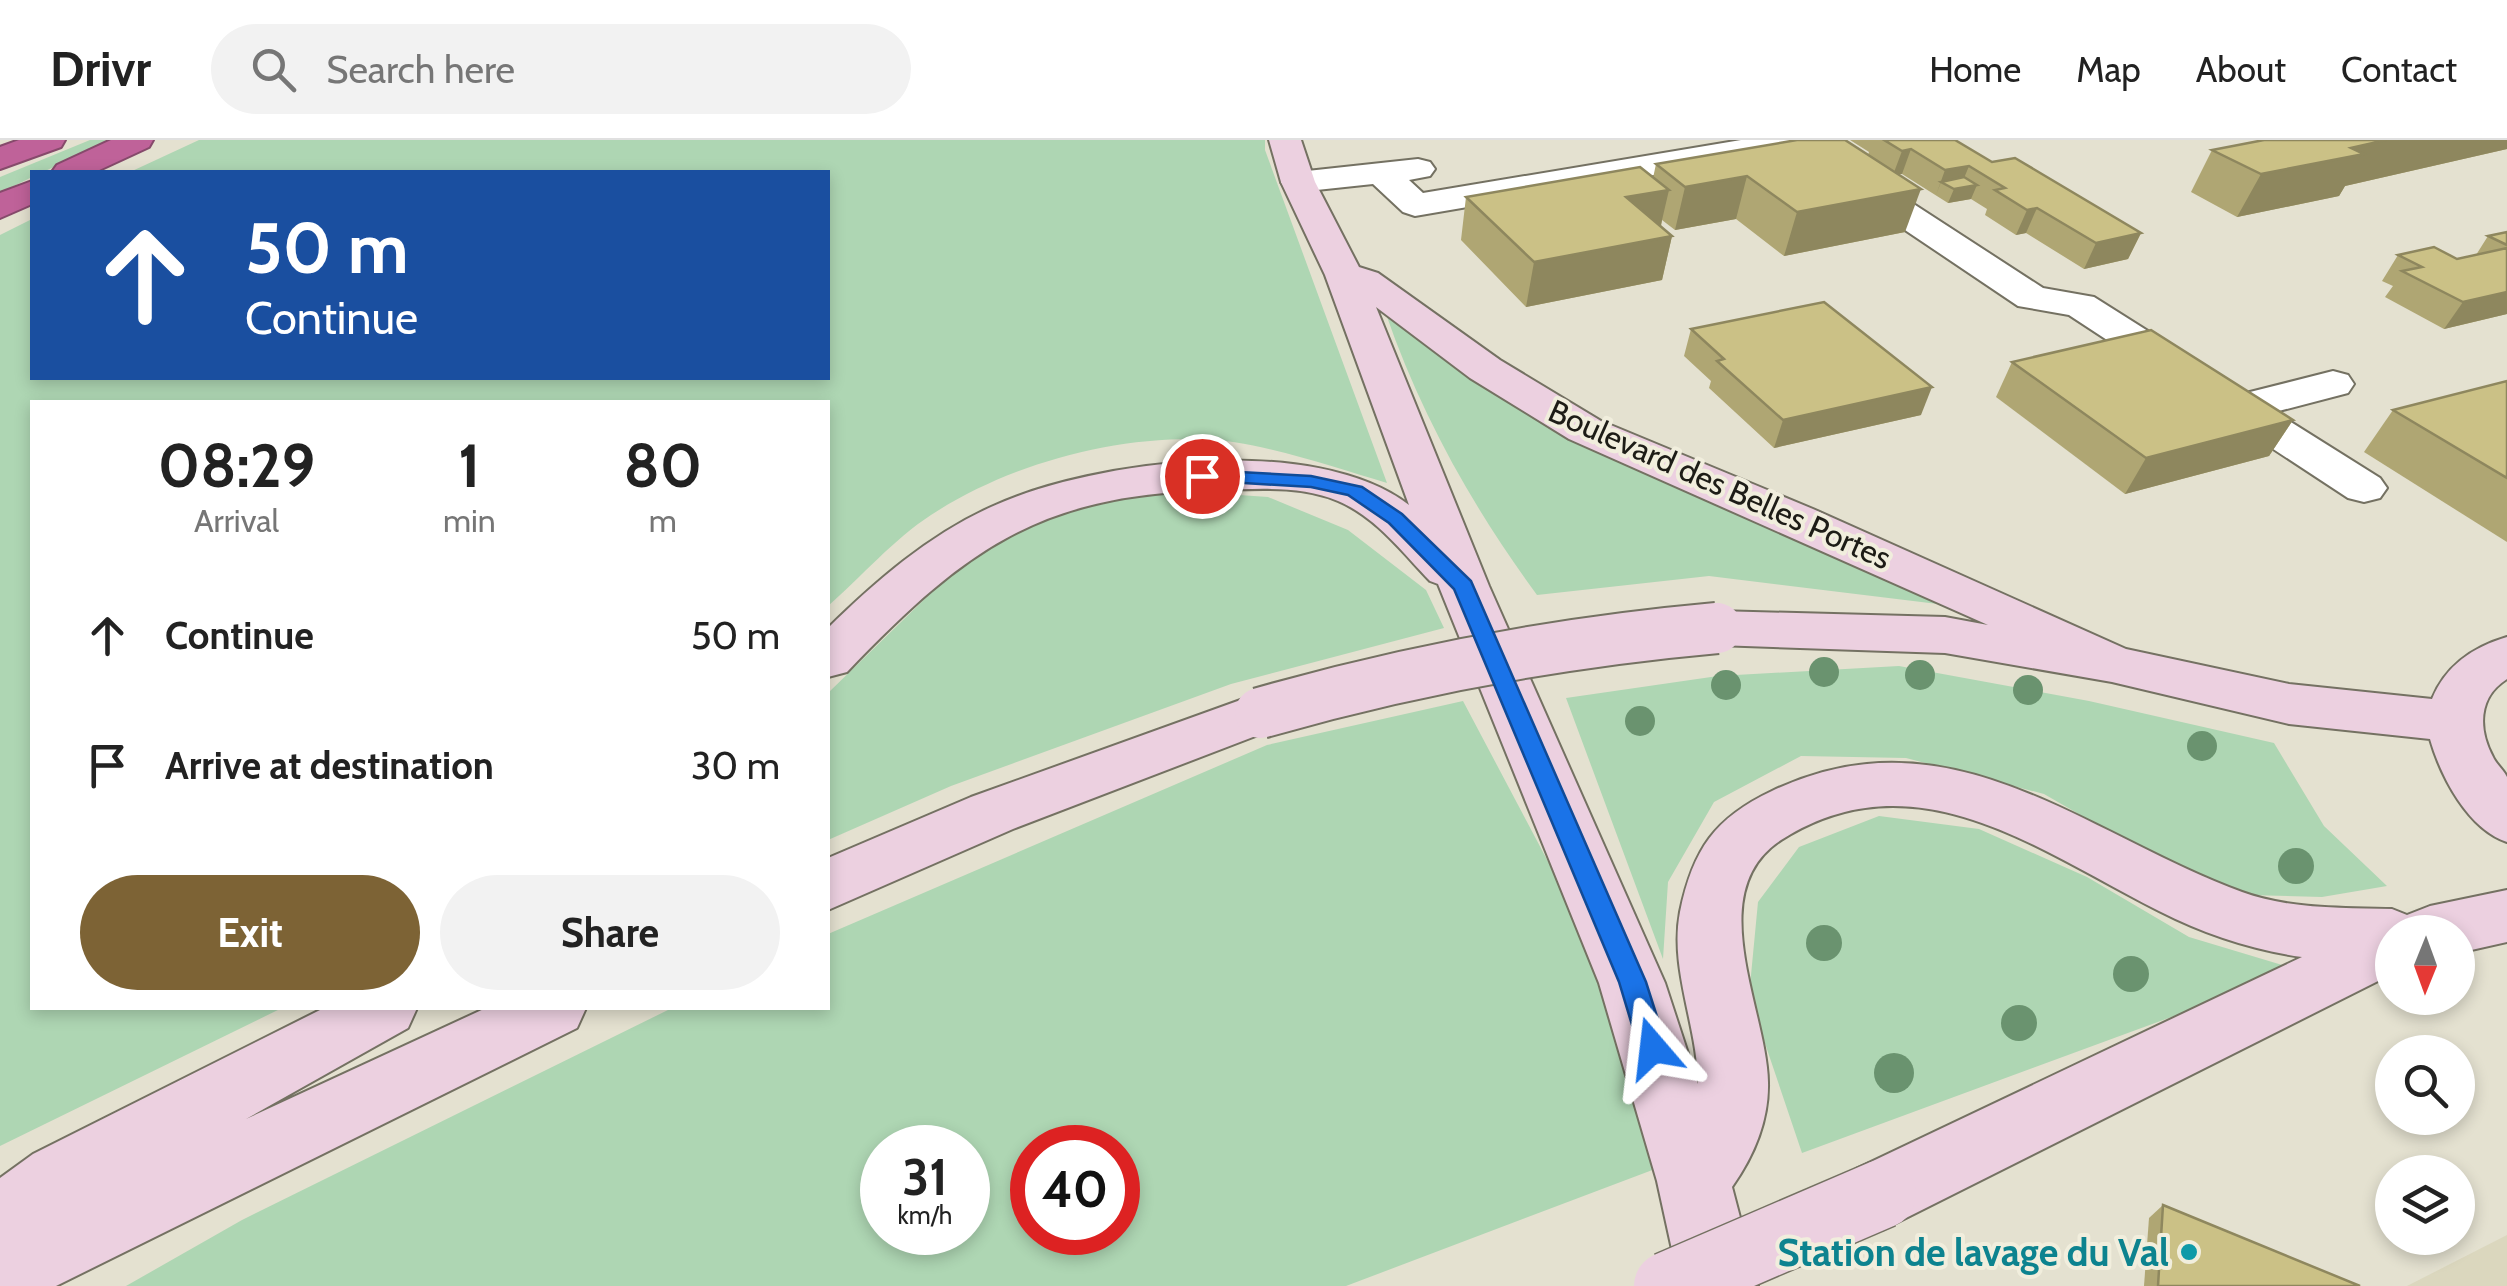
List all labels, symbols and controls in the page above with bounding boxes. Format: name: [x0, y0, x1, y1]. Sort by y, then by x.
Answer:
search box: [211, 24, 911, 114]
text: Drivr: [50, 40, 151, 98]
icon: search: [246, 42, 301, 97]
text: Search here: [326, 46, 515, 93]
text: Home: [1929, 48, 2021, 91]
text: Map: [2076, 48, 2141, 91]
text: About: [2196, 48, 2286, 91]
text: Contact: [2341, 48, 2457, 91]
text: 50 m: [245, 205, 409, 291]
icon: ahead: [80, 210, 210, 340]
text: Continue: [245, 291, 418, 345]
street label: Boulevard des Belles Portes: [1543, 391, 1897, 577]
text: 08:29: [158, 429, 315, 502]
text: 1: [458, 429, 480, 502]
text: 80: [624, 429, 702, 502]
pin: [1160, 434, 1245, 519]
icon: arrive: [1175, 449, 1230, 504]
text: Arrival: [194, 501, 279, 540]
text: min: [443, 501, 496, 540]
text: m: [649, 501, 677, 540]
icon: ahead: [80, 608, 135, 663]
text: Continue: [165, 612, 314, 659]
text: 50 m: [691, 612, 780, 659]
icon: arrive: [80, 738, 135, 793]
text: Arrive at destination: [165, 742, 494, 789]
text: 30 m: [691, 742, 780, 789]
button: Exit: [80, 875, 420, 990]
button: Share: [440, 875, 780, 990]
north arrow: [2375, 915, 2475, 1015]
map controls: [2375, 915, 2475, 1255]
position arrow: [1601, 996, 1705, 1100]
button: search: [2375, 1035, 2475, 1135]
speed limit sign: 40: [1010, 1125, 1140, 1255]
text: 31: [902, 1147, 948, 1208]
button: layers: [2375, 1155, 2475, 1255]
text: km/h: [898, 1200, 952, 1230]
place label: Station de lavage du Val: [1778, 1229, 2169, 1276]
marker: Station de lavage du Val: [2178, 1241, 2200, 1263]

